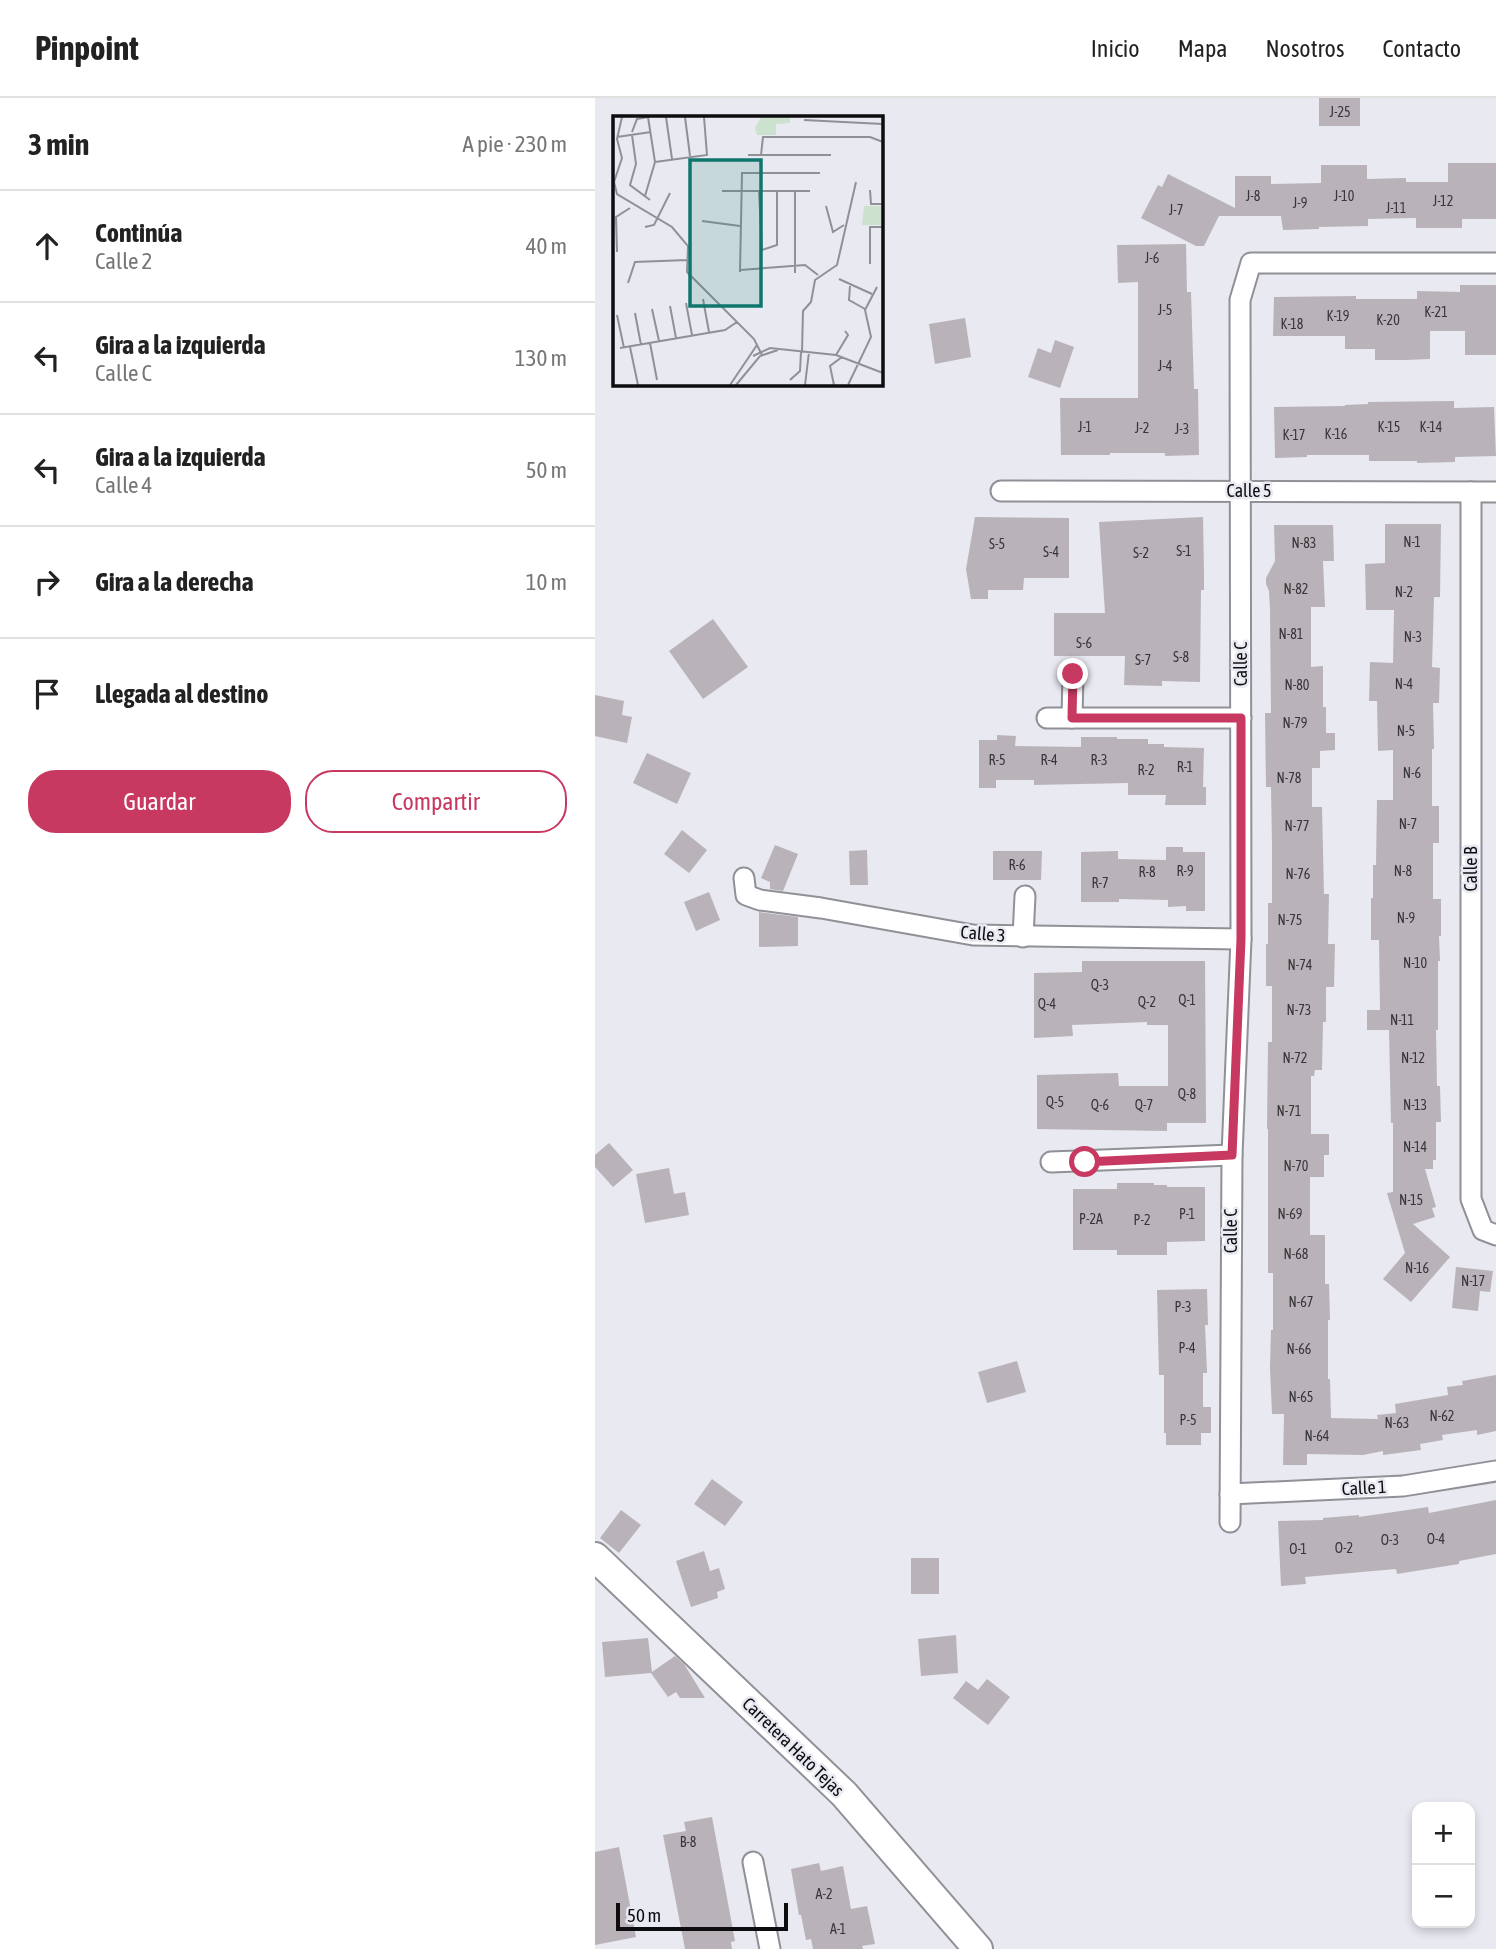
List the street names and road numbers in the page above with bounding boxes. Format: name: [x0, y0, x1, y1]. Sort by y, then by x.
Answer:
street label: Calle 5: [1227, 480, 1271, 501]
street label: Calle C: [1230, 642, 1251, 686]
street label: Calle B: [1460, 846, 1481, 892]
street label: Calle 3: [960, 921, 1006, 946]
street label: Calle C: [1220, 1209, 1241, 1253]
street label: Calle 1: [1341, 1476, 1387, 1499]
street label: Carretera Hato Tejas: [738, 1693, 848, 1800]

